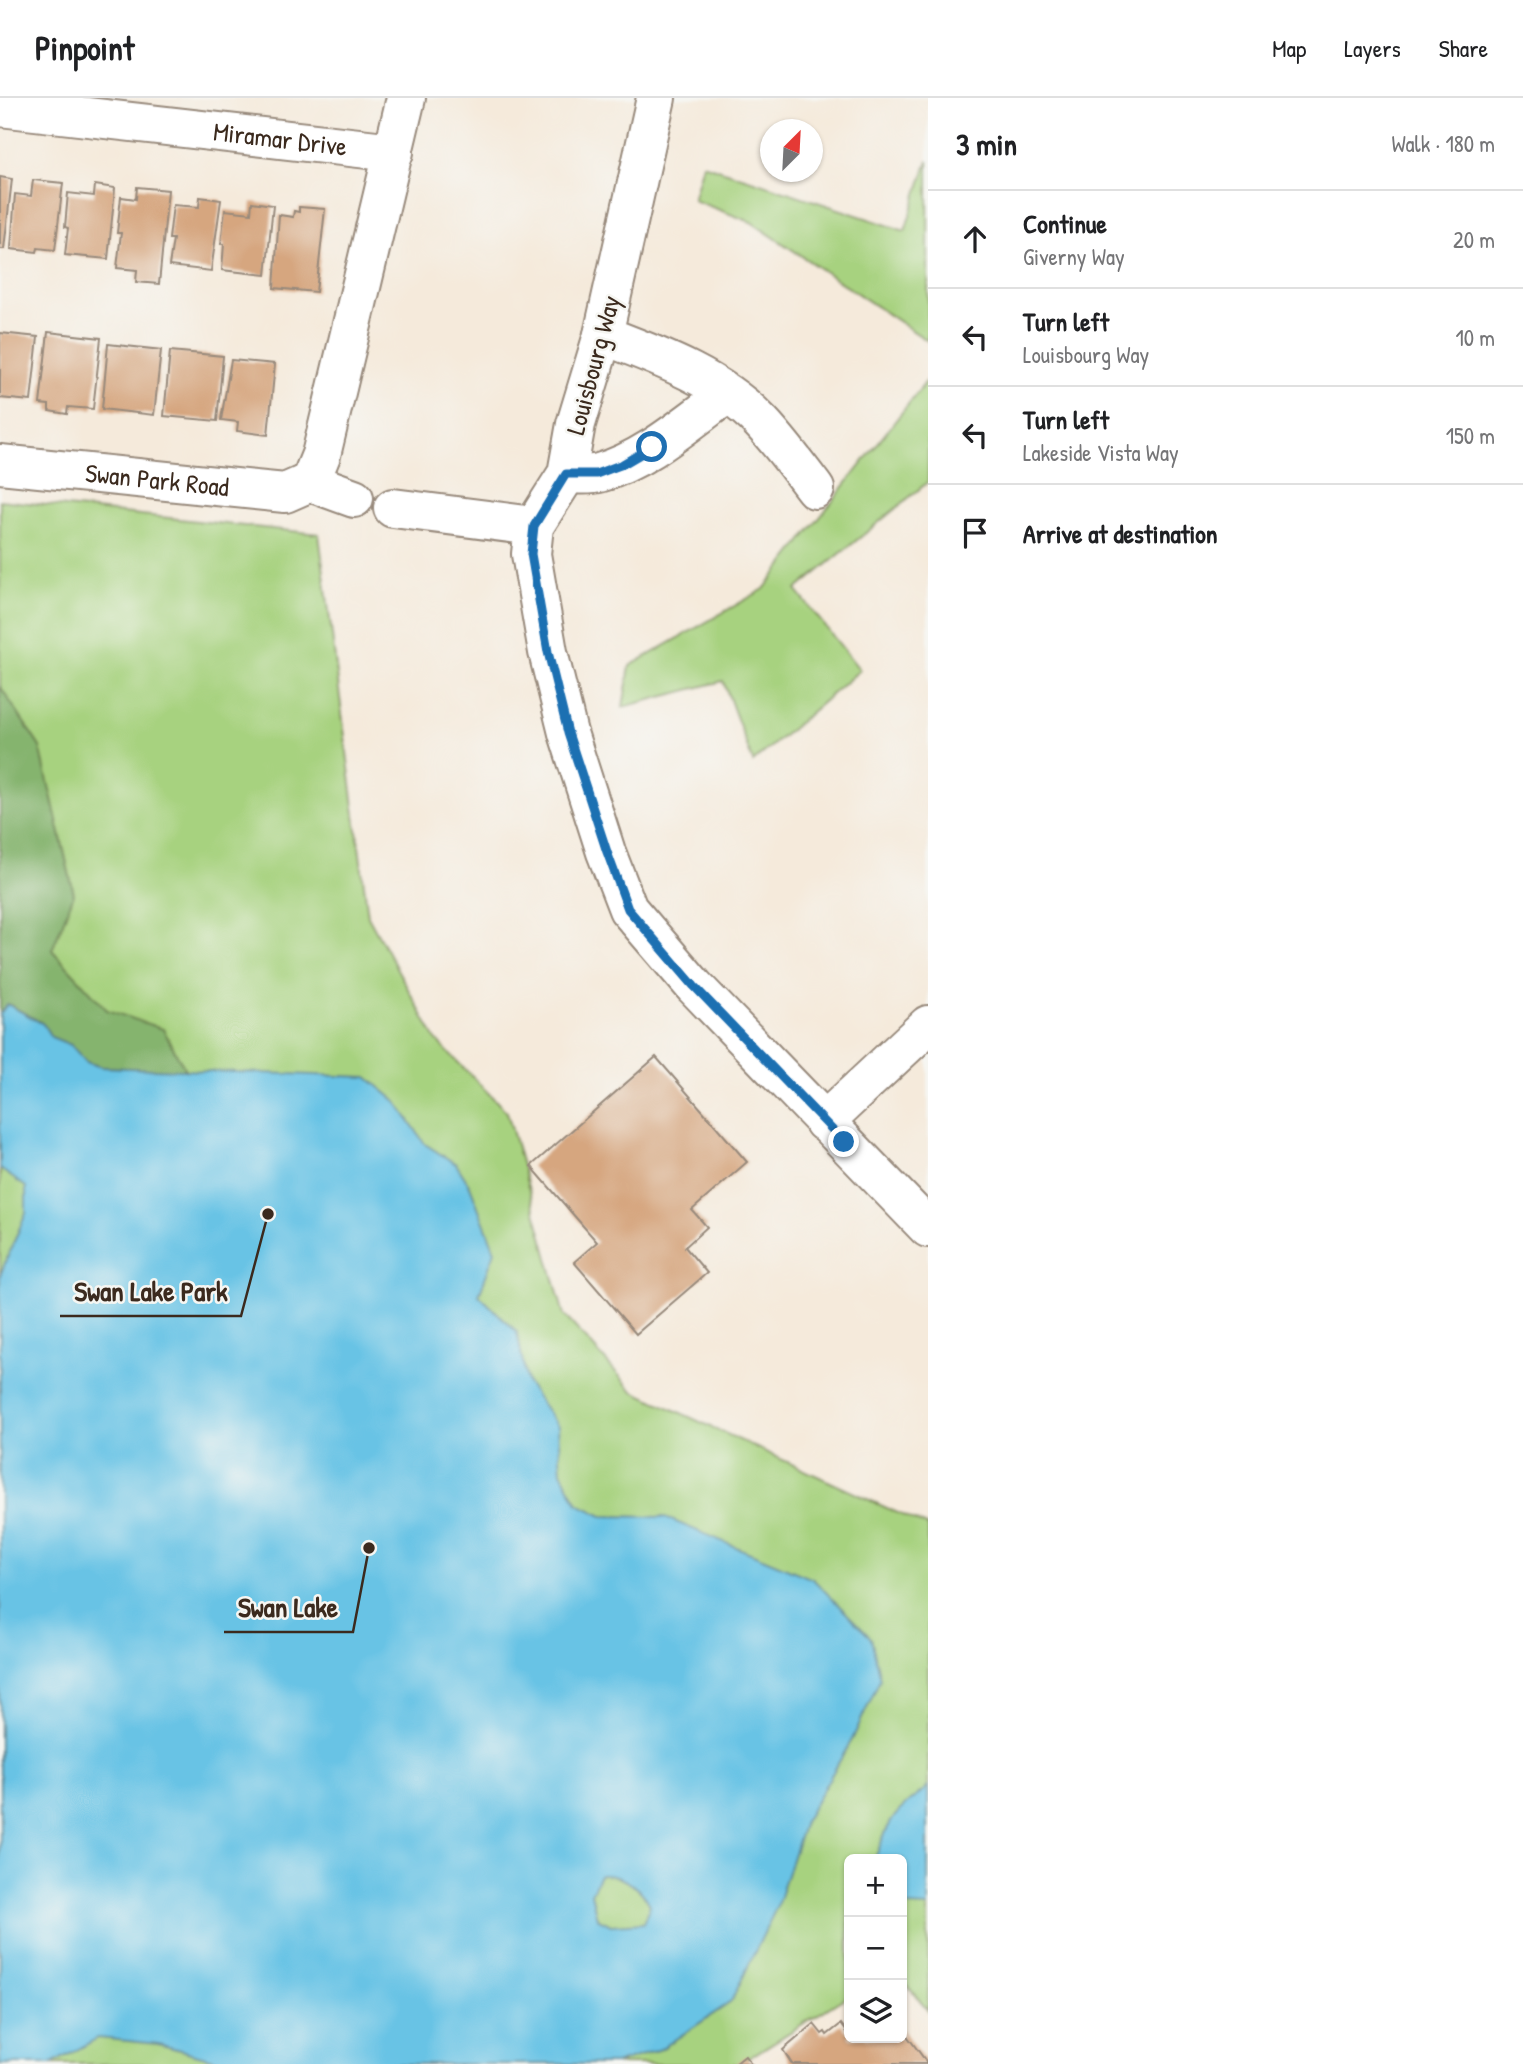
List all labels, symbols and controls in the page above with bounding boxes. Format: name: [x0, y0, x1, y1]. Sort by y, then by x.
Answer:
text: Pinpoint: [35, 26, 134, 70]
text: Map: [1272, 32, 1306, 64]
text: Layers: [1344, 32, 1401, 64]
text: Share: [1439, 32, 1488, 64]
street label: Miramar Drive: [211, 113, 349, 164]
north arrow: [760, 119, 823, 182]
text: 3 min: [956, 124, 1017, 164]
text: Walk · 180 m: [1391, 128, 1495, 159]
text: Continue: [1023, 206, 1107, 241]
icon: ahead: [956, 220, 994, 258]
text: 20 m: [1453, 224, 1495, 255]
text: Giverny Way: [1023, 241, 1125, 272]
street label: Louisbourg Way: [557, 291, 628, 438]
text: Turn left: [1023, 304, 1109, 339]
icon: left: [956, 318, 994, 356]
text: 10 m: [1455, 322, 1495, 353]
text: Louisbourg Way: [1023, 339, 1149, 370]
text: Turn left: [1023, 402, 1109, 437]
icon: left: [956, 416, 994, 454]
text: 150 m: [1446, 420, 1495, 451]
route start: [636, 431, 667, 462]
text: Lakeside Vista Way: [1023, 437, 1179, 468]
street label: Swan Park Road: [84, 455, 231, 504]
icon: arrive: [956, 514, 994, 552]
text: Arrive at destination: [1023, 516, 1218, 551]
route end: [828, 1126, 859, 1157]
callout: Swan Lake Park: [60, 1267, 241, 1316]
text: Swan Lake Park: [74, 1272, 228, 1310]
callout: Swan Lake: [224, 1583, 353, 1632]
text: Swan Lake: [238, 1588, 339, 1626]
map controls: [844, 1854, 907, 2043]
button: +: [844, 1854, 907, 1917]
button: −: [844, 1917, 907, 1980]
button: layers: [844, 1980, 907, 2043]

